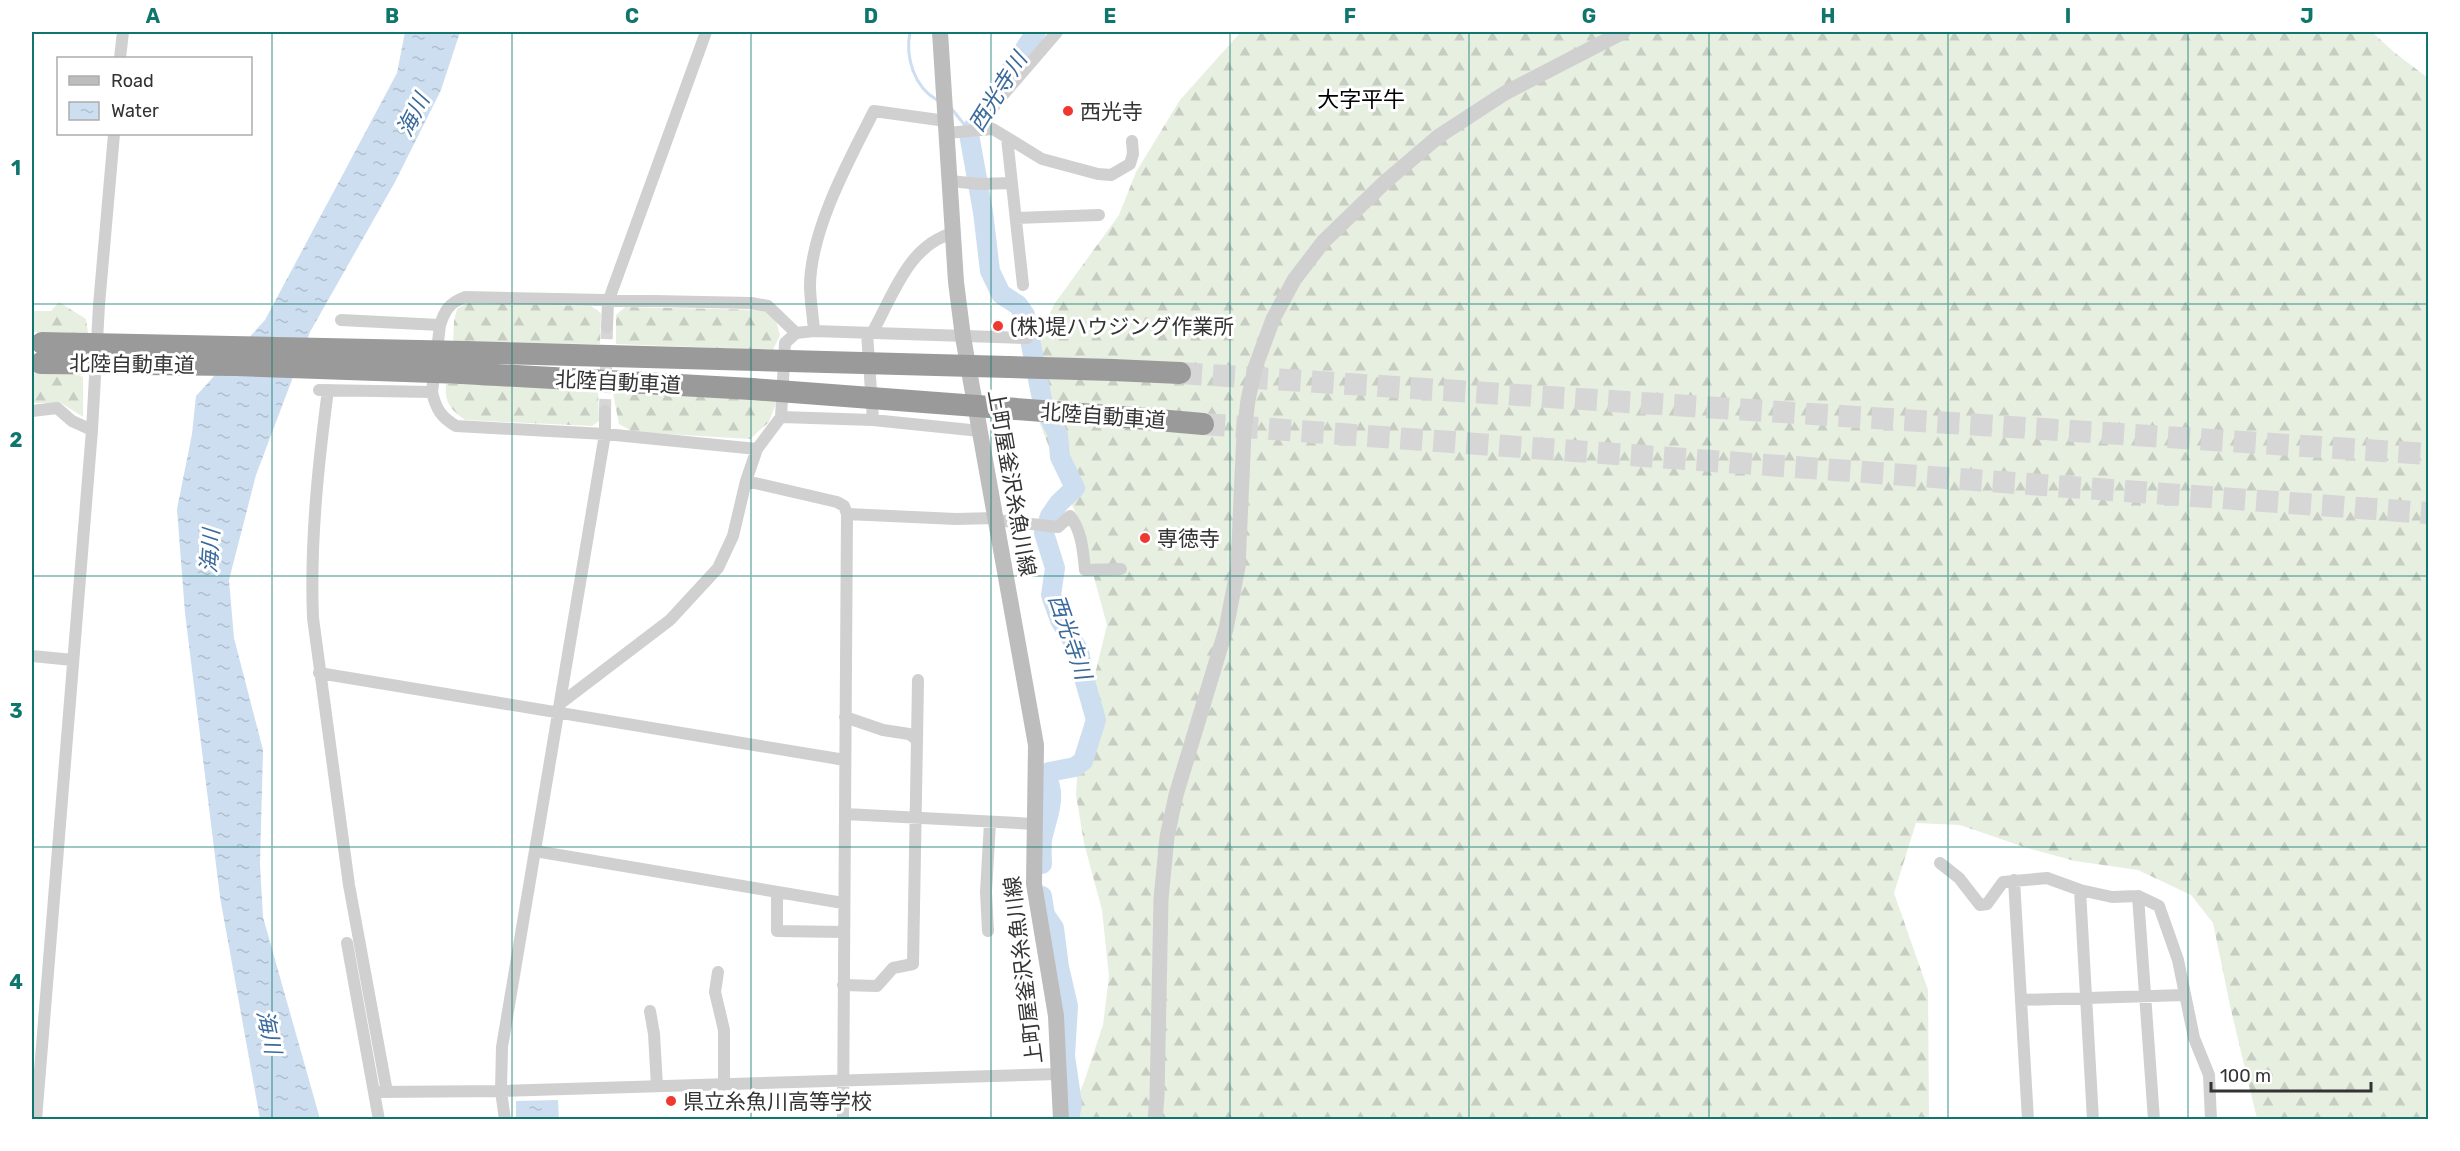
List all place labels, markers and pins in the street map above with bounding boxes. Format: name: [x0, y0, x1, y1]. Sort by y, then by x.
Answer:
place label: 西光寺: [1080, 99, 1143, 124]
marker: 西光寺: [1061, 104, 1075, 118]
place label: (株)堤ハウジング作業所: [1010, 314, 1234, 339]
marker: (株)堤ハウジング作業所: [991, 319, 1005, 333]
place label: 専徳寺: [1157, 526, 1220, 551]
marker: 専徳寺: [1138, 531, 1152, 545]
place label: 県立糸魚川高等学校: [683, 1089, 872, 1114]
marker: 県立糸魚川高等学校: [664, 1094, 678, 1108]

